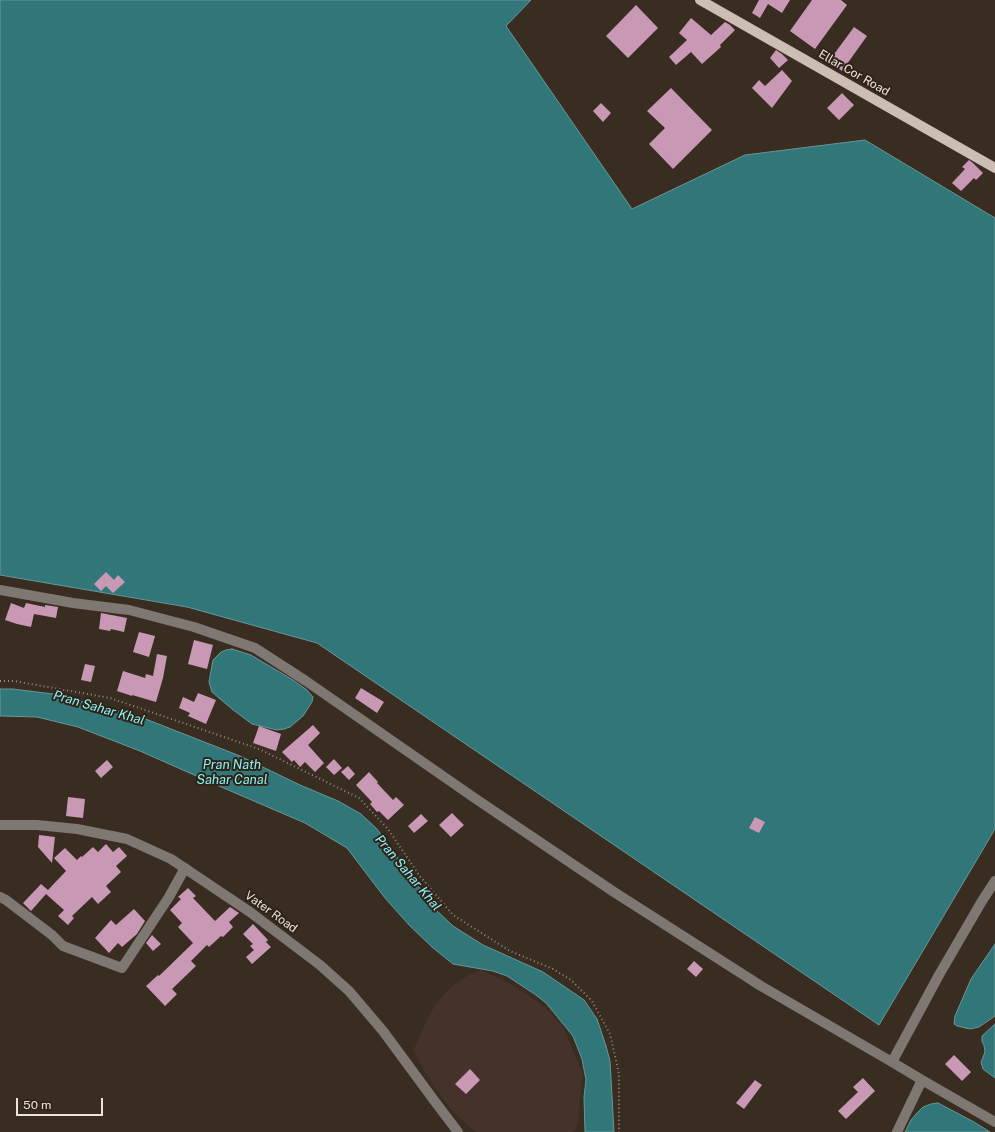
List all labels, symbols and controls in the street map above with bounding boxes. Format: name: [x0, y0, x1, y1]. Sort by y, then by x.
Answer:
street label: Ellar Cor Road: [816, 47, 892, 99]
water label: Pran Sahar Khal: [52, 688, 146, 728]
water label: Pran Nath Sahar Canal: [196, 757, 268, 788]
water label: Pran Sahar Khal: [372, 832, 444, 914]
street label: Vater Road: [242, 888, 300, 936]
scale bar: [18, 1090, 105, 1116]
text: 50 m: [23, 1098, 51, 1112]

